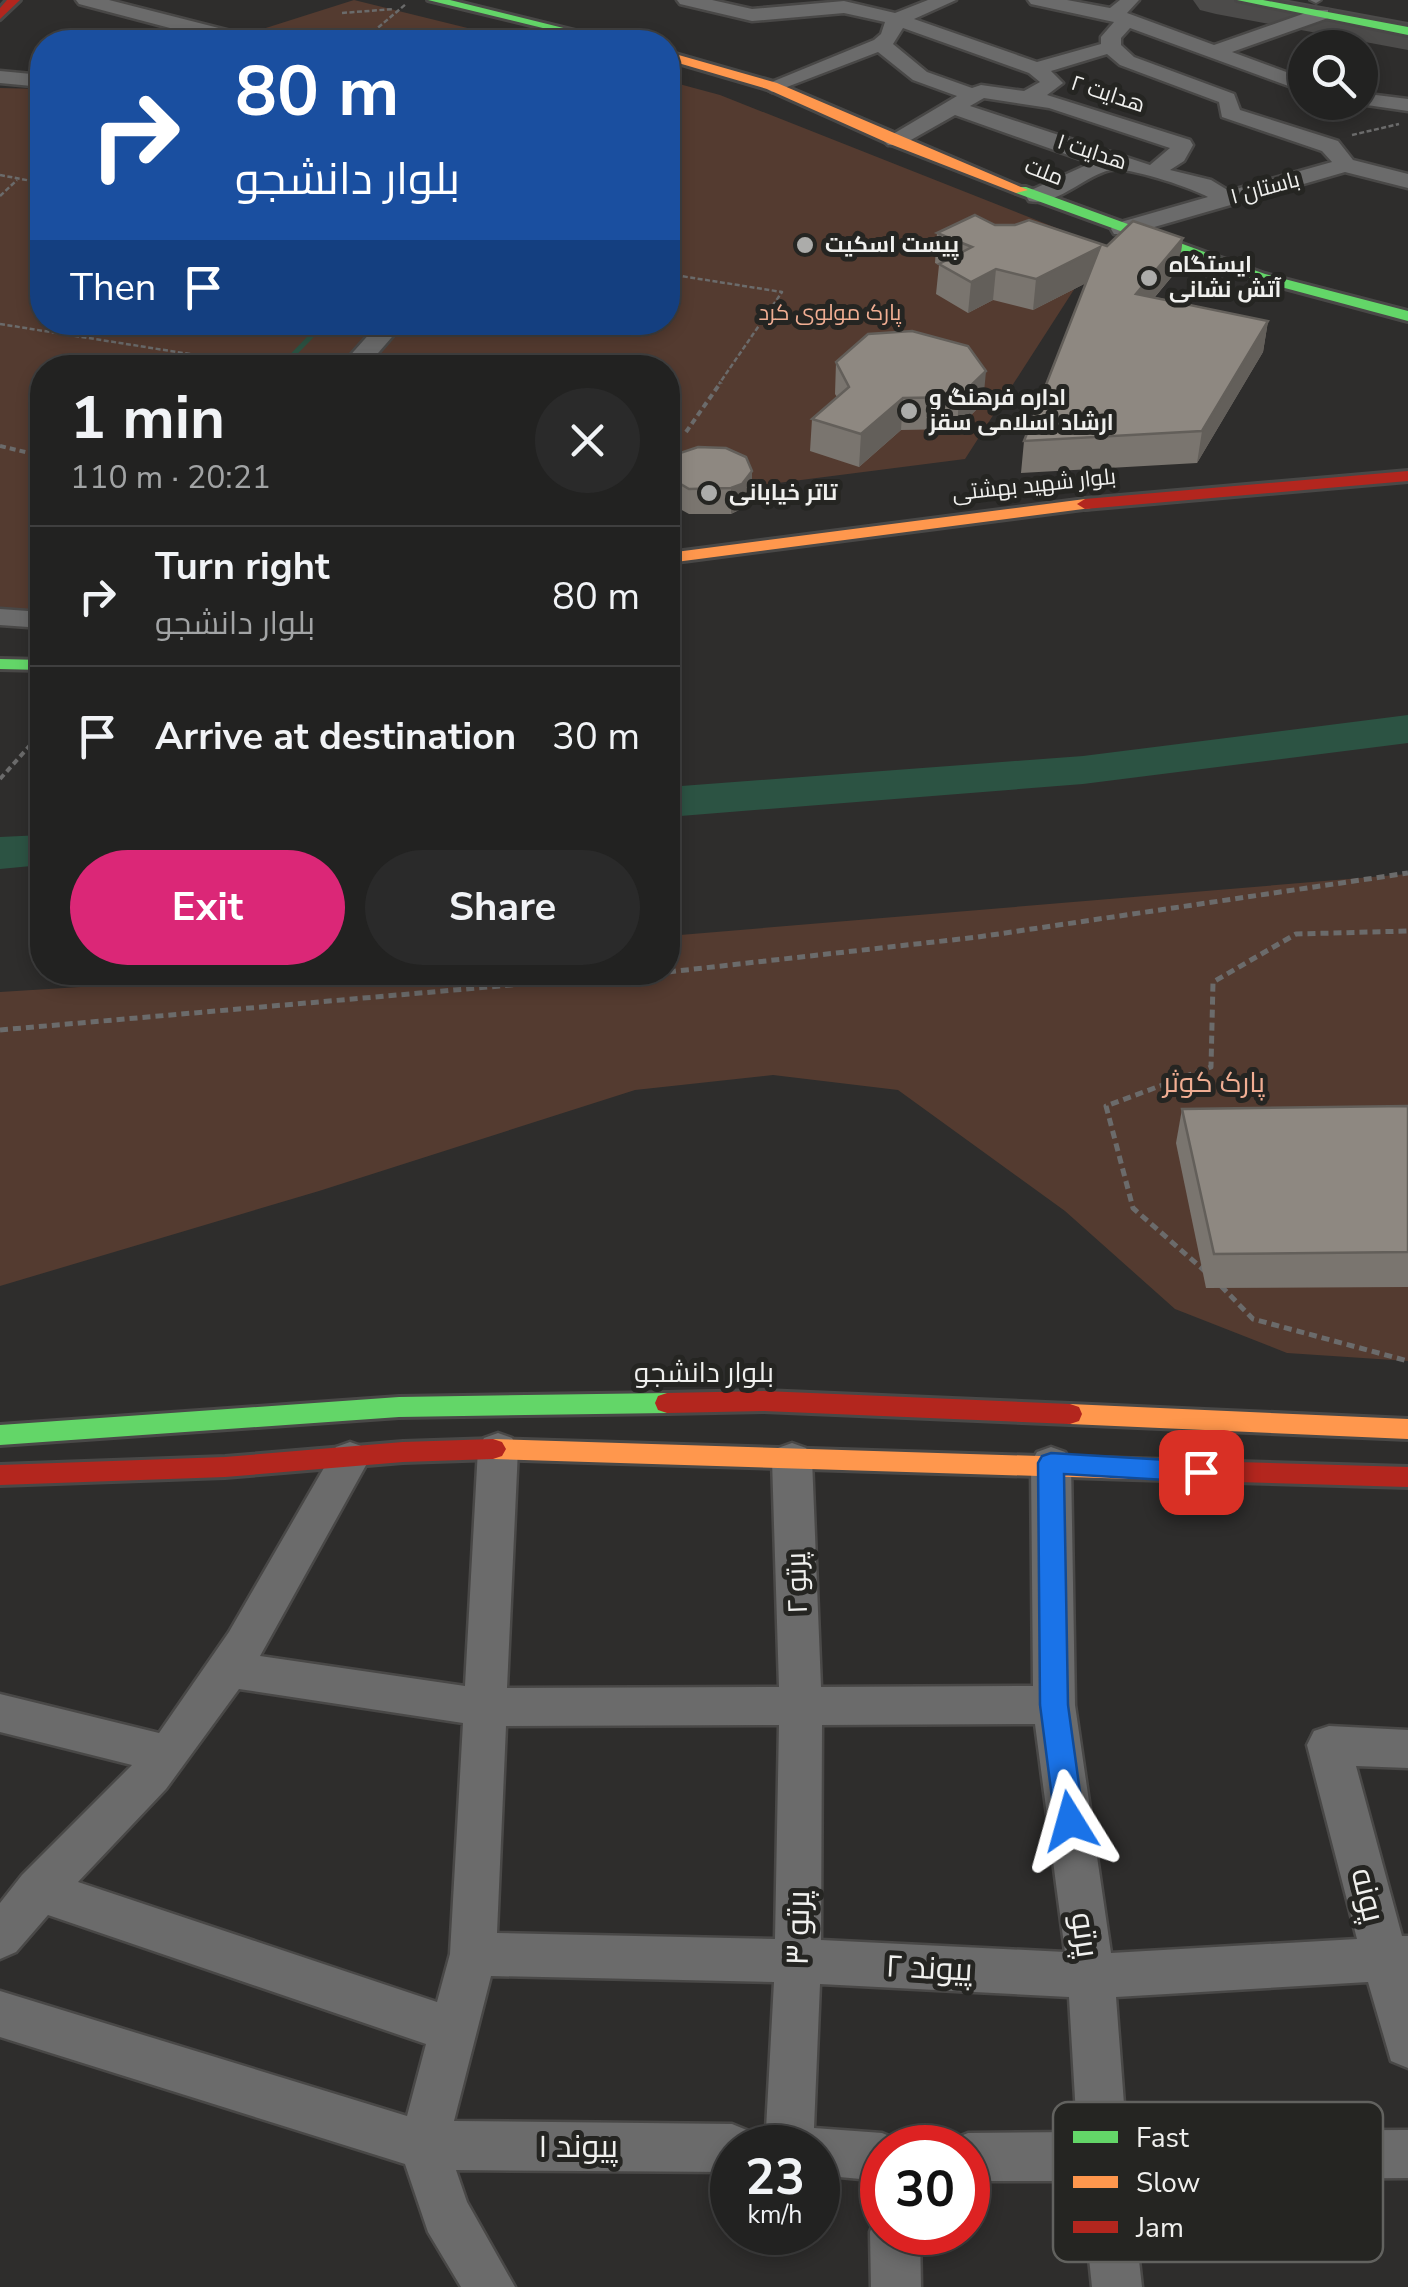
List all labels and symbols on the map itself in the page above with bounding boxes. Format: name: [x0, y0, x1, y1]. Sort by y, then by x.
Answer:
street label: هدایت ۲: [1067, 68, 1149, 120]
street label: هدایت ۱: [1053, 127, 1131, 177]
street label: ملت: [1020, 151, 1068, 193]
street label: باستان ۱: [1227, 164, 1303, 212]
place label: پیست اسکیت: [825, 230, 959, 260]
marker: پیست اسکیت: [794, 234, 816, 256]
place label: ایستگاه آتش نشانی: [1169, 250, 1282, 305]
marker: ایستگاه آتش نشانی: [1138, 267, 1160, 289]
park label: پارک مولوی کرد: [758, 298, 902, 328]
place label: اداره فرهنگ و ارشاد اسلامی سقز: [928, 383, 1114, 438]
marker: اداره فرهنگ و ارشاد اسلامی سقز: [898, 400, 920, 422]
street label: بلوار شهید بهشتی: [951, 461, 1117, 509]
place label: تاتر خیابانی: [729, 478, 838, 508]
marker: تاتر خیابانی: [698, 482, 720, 504]
park label: پارک کوثر: [1161, 1064, 1265, 1102]
street label: بلوار دانشجو: [634, 1354, 774, 1392]
pin: [1159, 1430, 1244, 1515]
street label: پرتو ۲: [777, 1551, 817, 1614]
position arrow: [1018, 1769, 1122, 1873]
street label: پونه: [1341, 1864, 1396, 1927]
street label: پرتو ۳: [776, 1890, 820, 1966]
street label: پرتو: [1061, 1910, 1109, 1961]
street label: پیوند ۲: [884, 1944, 974, 1992]
legend: [1053, 2102, 1383, 2262]
text: Fast: [1136, 2119, 1189, 2157]
street label: پیوند ۱: [538, 2125, 619, 2168]
speed limit sign: 30: [860, 2125, 990, 2255]
text: Slow: [1136, 2164, 1200, 2202]
text: Jam: [1135, 2209, 1184, 2247]

